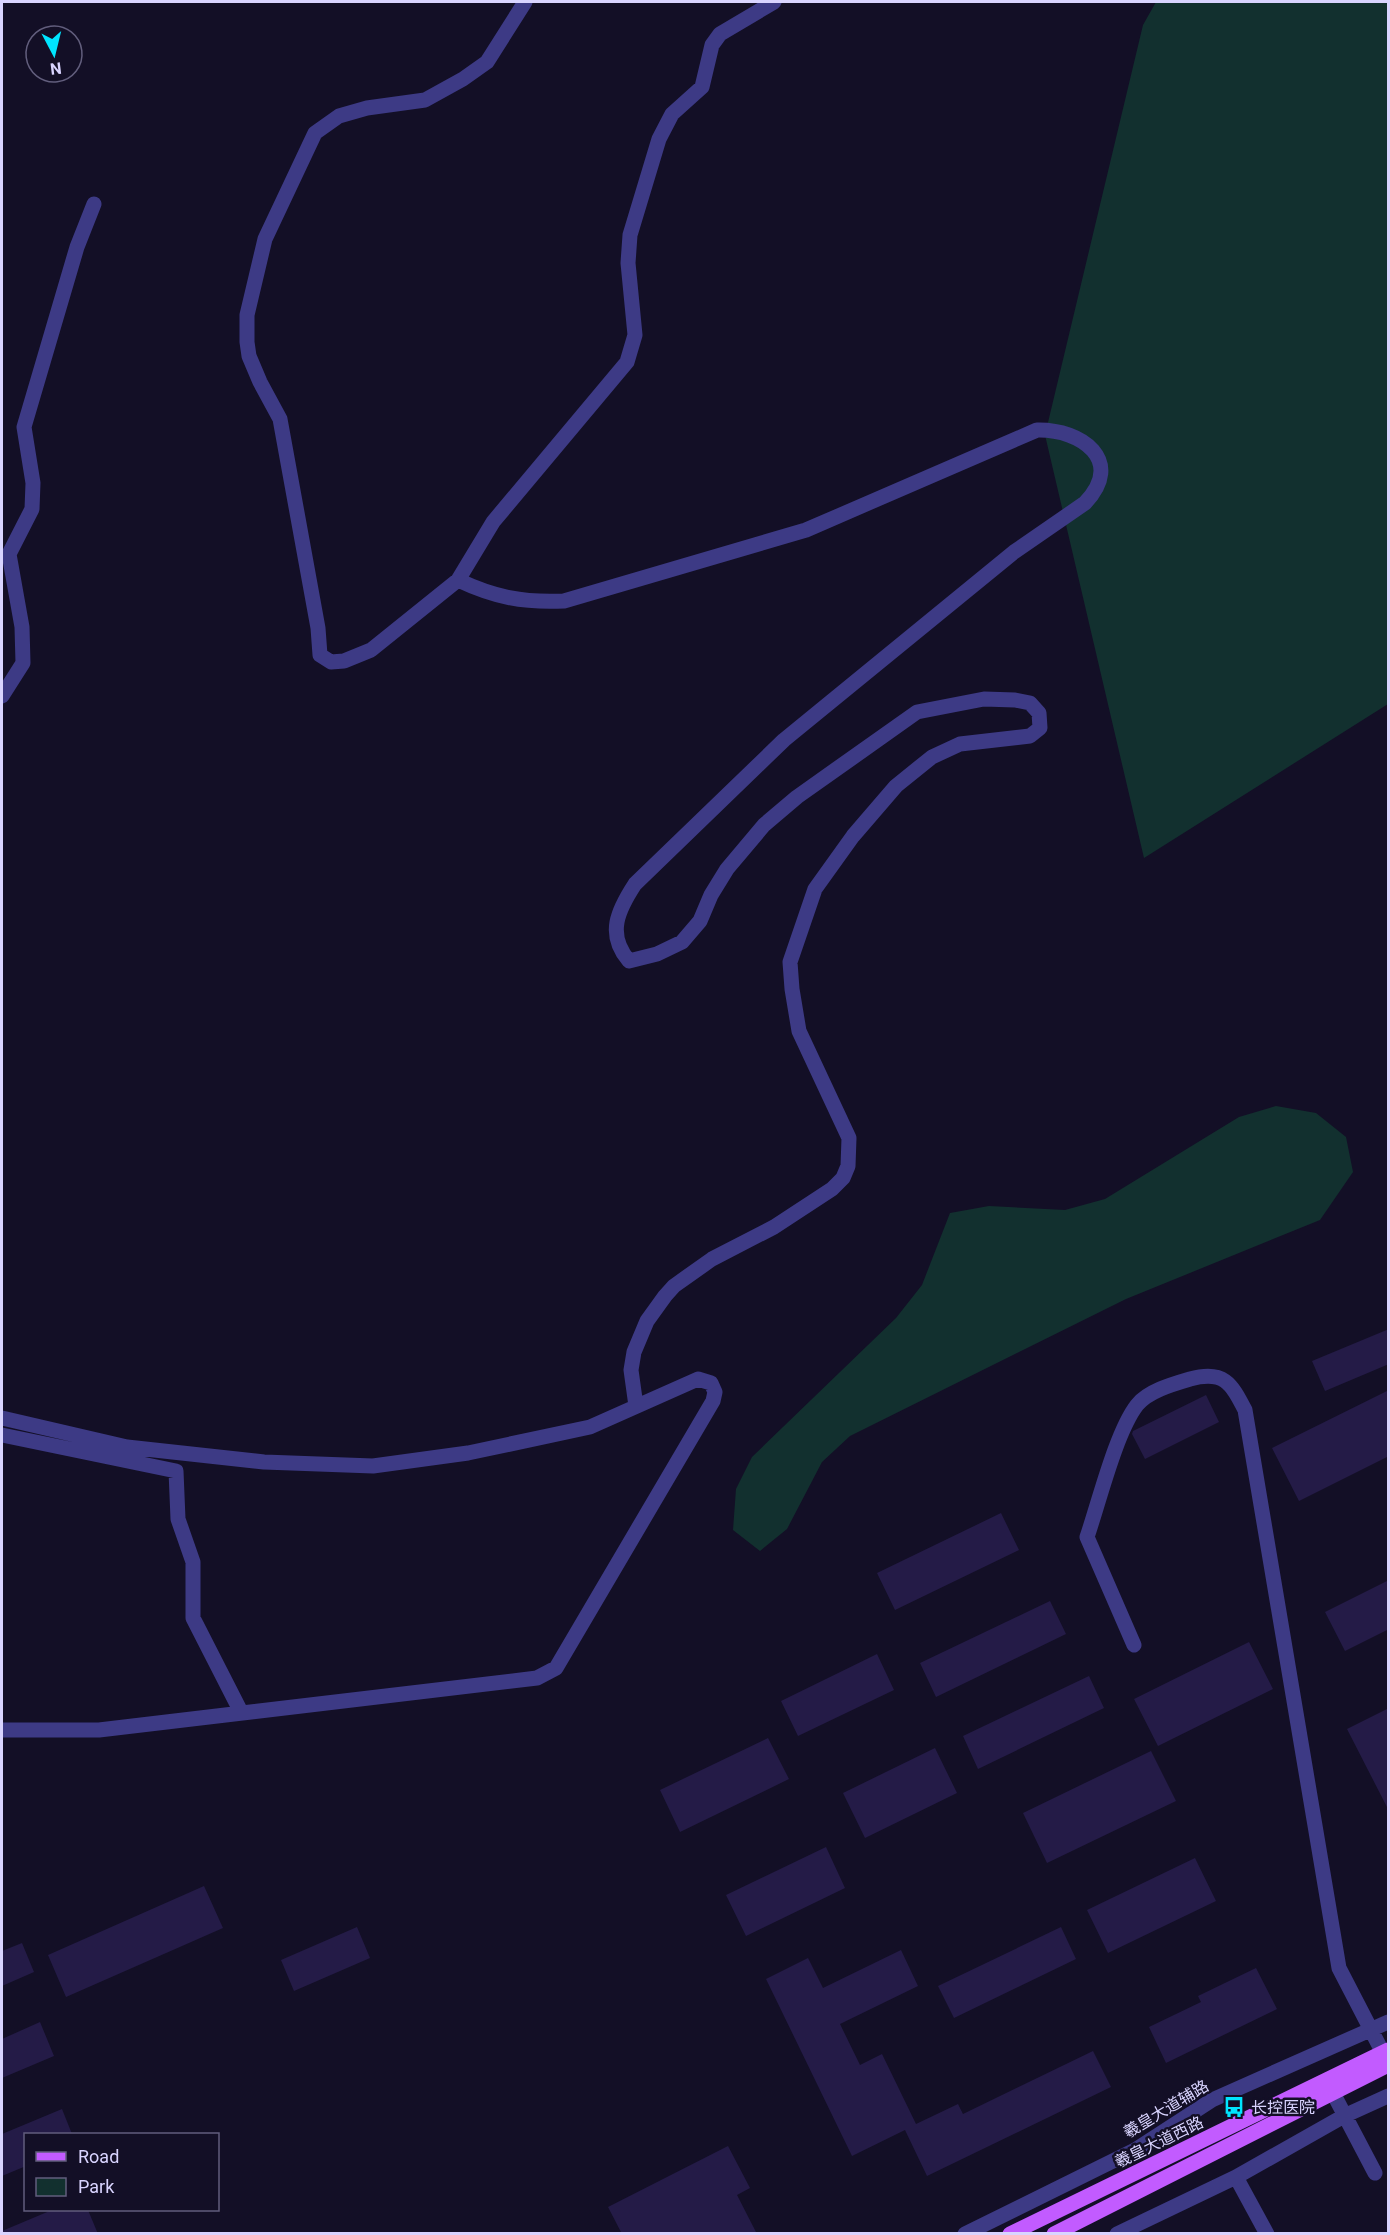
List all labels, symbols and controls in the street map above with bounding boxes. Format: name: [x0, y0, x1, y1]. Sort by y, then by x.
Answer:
north arrow: [24, 24, 84, 84]
text: N: [49, 58, 63, 79]
street label: 羲皇大道辅路: [1120, 2076, 1212, 2142]
bus stop icon: 长控医院: [1222, 2095, 1246, 2119]
place label: 长控医院: [1251, 2098, 1315, 2117]
street label: 羲皇大道西路: [1112, 2112, 1206, 2172]
legend: [24, 2133, 219, 2211]
text: Road: [78, 2146, 119, 2167]
text: Park: [78, 2176, 115, 2197]

